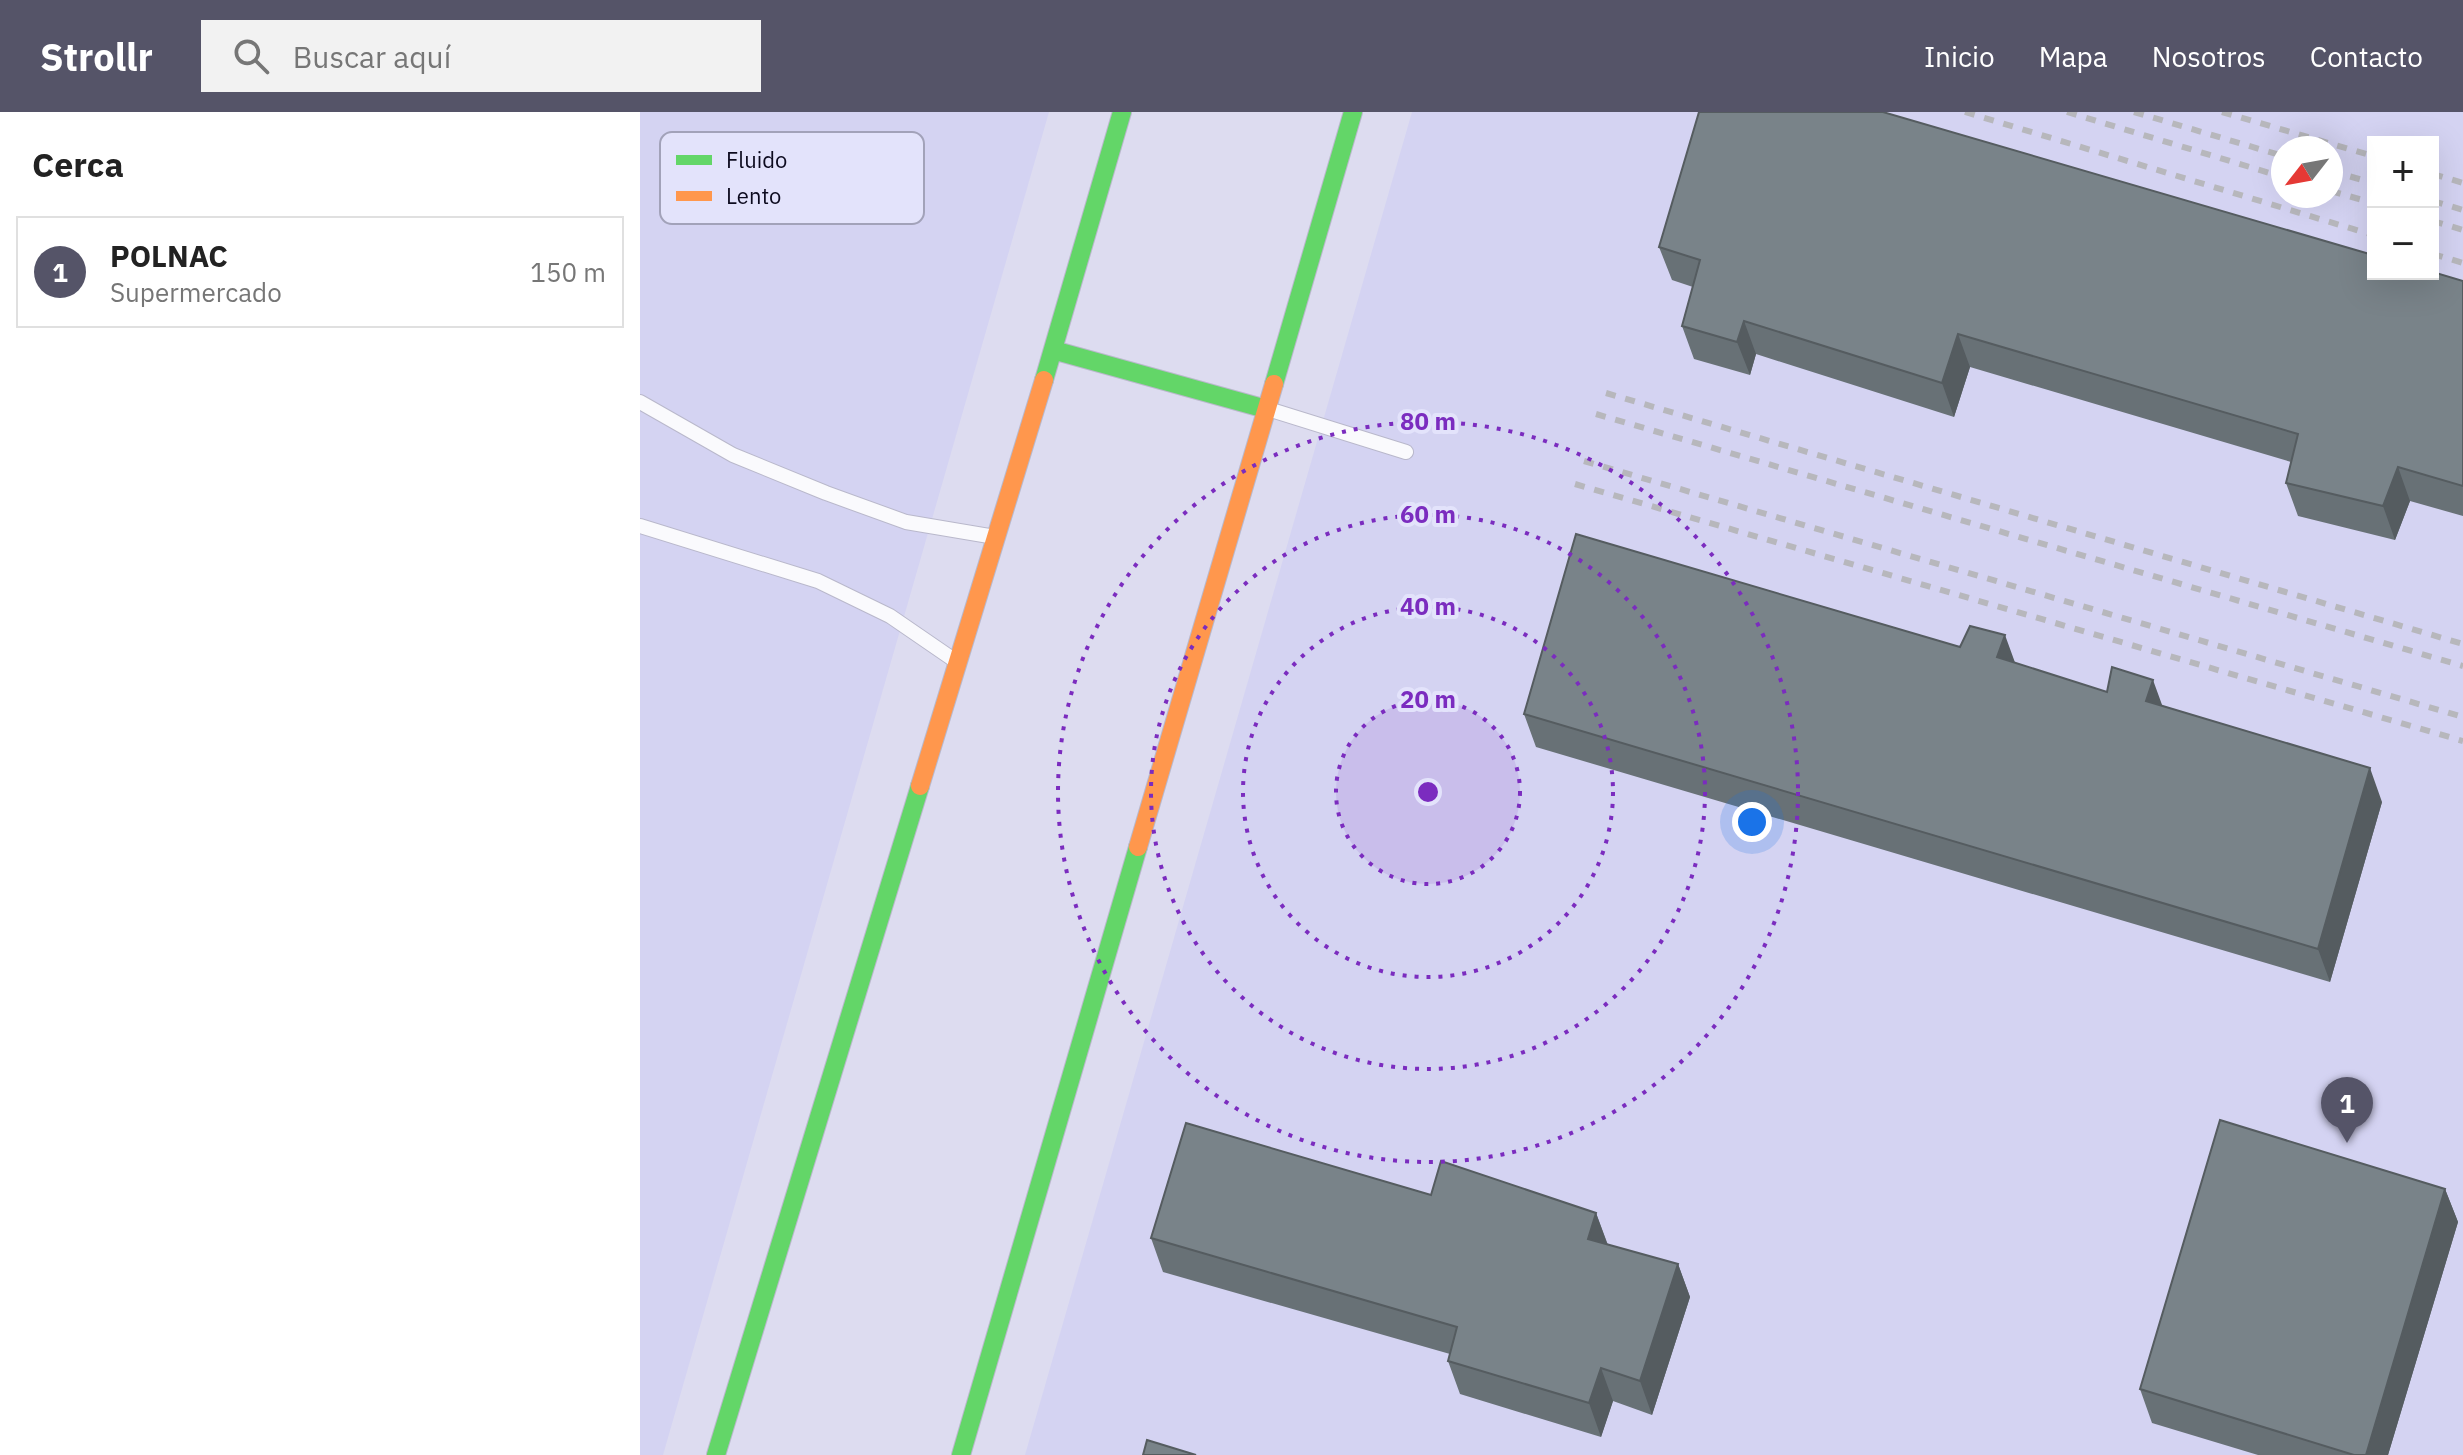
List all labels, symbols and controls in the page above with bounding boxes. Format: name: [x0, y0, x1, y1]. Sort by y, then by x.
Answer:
search box: [201, 20, 761, 92]
text: Strollr: [40, 32, 153, 81]
icon: search: [229, 34, 273, 78]
text: Buscar aquí: [293, 37, 451, 76]
text: Inicio: [1924, 38, 1995, 75]
text: Mapa: [2039, 38, 2108, 75]
text: Nosotros: [2152, 38, 2266, 75]
text: Contacto: [2310, 38, 2423, 75]
legend: [660, 132, 924, 224]
north arrow: [2271, 136, 2343, 208]
map controls: [2367, 136, 2439, 280]
button: +: [2367, 136, 2439, 208]
text: Cerca: [32, 142, 124, 186]
text: Fluido: [726, 145, 787, 174]
text: Lento: [726, 181, 781, 210]
button: −: [2367, 208, 2439, 280]
text: POLNAC: [110, 236, 228, 275]
text: 1: [52, 255, 68, 289]
text: 150 m: [530, 255, 606, 289]
text: Supermercado: [110, 275, 282, 309]
text: 80 m: [1400, 405, 1456, 437]
text: 60 m: [1400, 498, 1456, 530]
text: 40 m: [1400, 590, 1456, 622]
text: 20 m: [1400, 683, 1456, 715]
centre of rings: [1414, 778, 1442, 806]
your location: [1732, 802, 1772, 842]
pin: 1: [2321, 1077, 2373, 1143]

